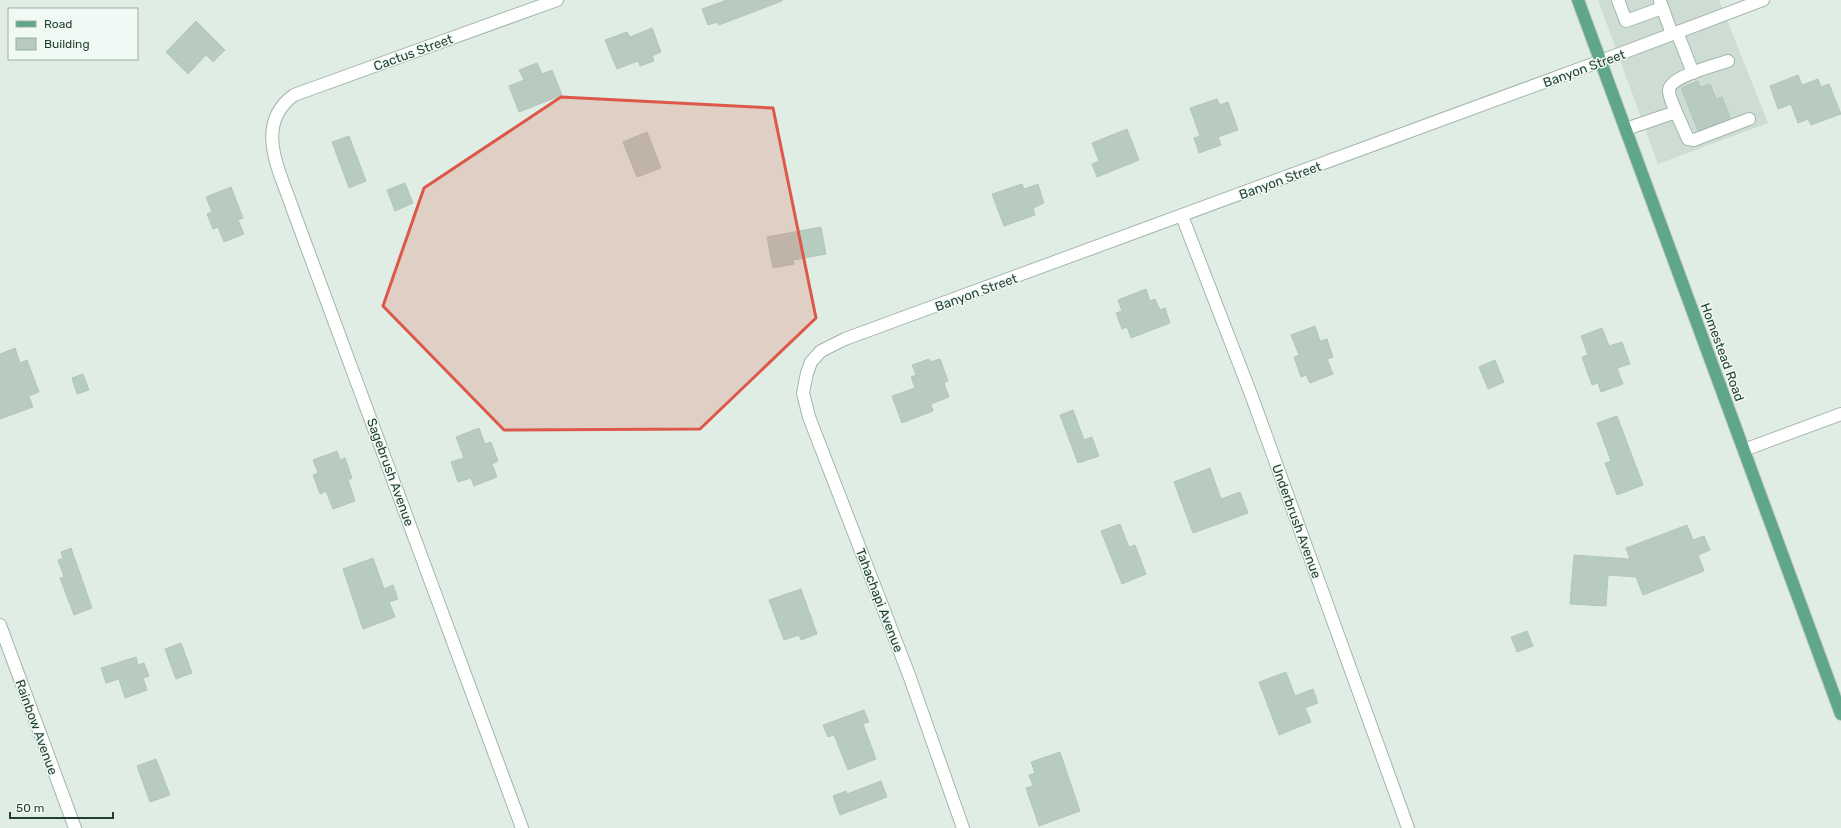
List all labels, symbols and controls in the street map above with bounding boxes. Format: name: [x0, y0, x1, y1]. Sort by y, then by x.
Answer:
legend: [8, 8, 138, 60]
text: Road: [44, 17, 72, 31]
street label: Cactus Street: [371, 31, 455, 74]
text: Building: [44, 37, 90, 51]
street label: Banyon Street: [1541, 47, 1627, 90]
street label: Banyon Street: [1237, 159, 1323, 202]
street label: Banyon Street: [933, 271, 1019, 314]
street label: Homestead Road: [1698, 301, 1747, 403]
street label: Sagebrush Avenue: [363, 416, 417, 529]
street label: Underbrush Avenue: [1269, 462, 1324, 580]
street label: Tahachapi Avenue: [853, 546, 906, 654]
street label: Rainbow Avenue: [12, 678, 61, 777]
scale bar: [10, 794, 113, 820]
text: 50 m: [16, 801, 44, 815]

